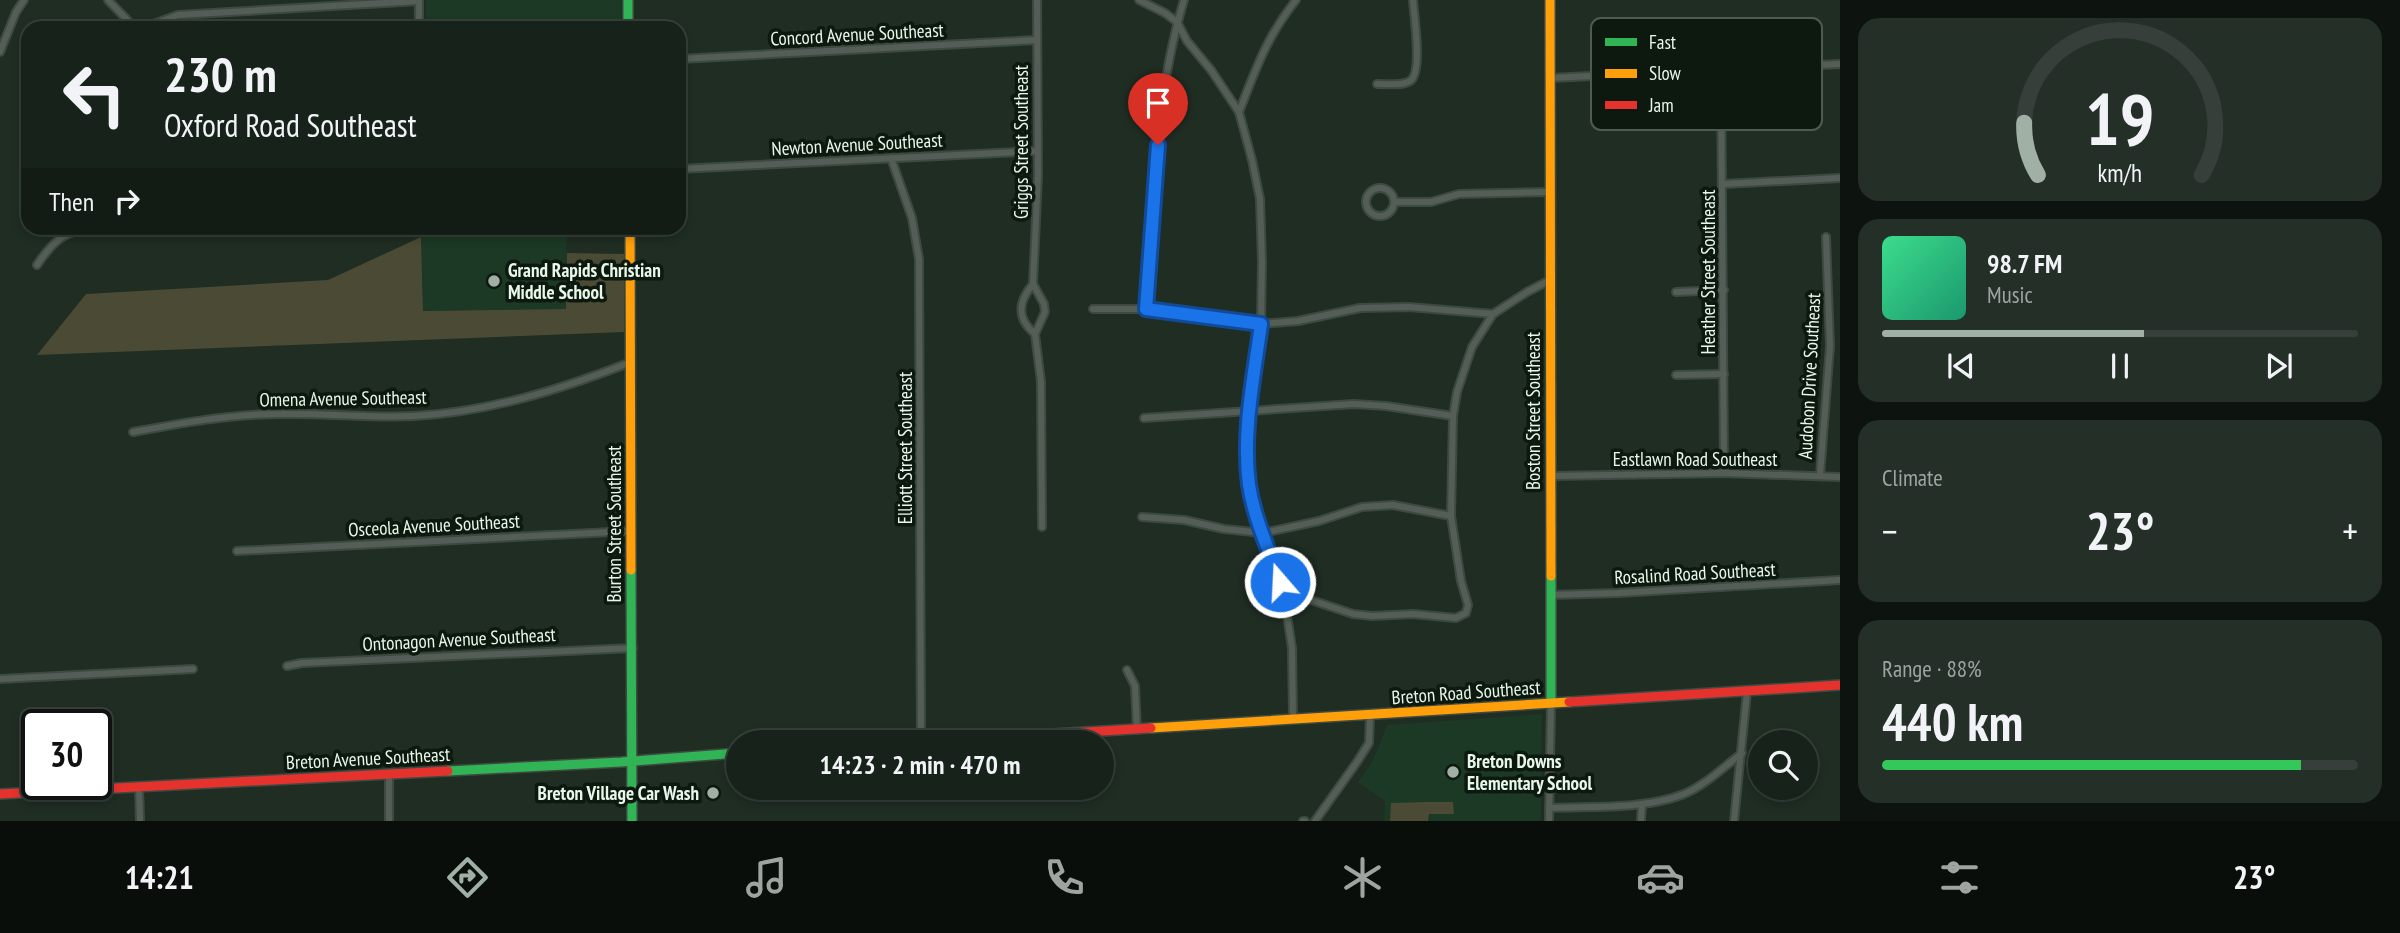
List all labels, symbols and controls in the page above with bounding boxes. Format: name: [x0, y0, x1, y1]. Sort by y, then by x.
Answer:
street label: Concord Avenue Southeast: [770, 17, 945, 51]
legend: [1591, 18, 1822, 130]
text: Fast: [1649, 30, 1677, 54]
text: 230 m: [164, 42, 277, 106]
icon: left: [49, 49, 140, 140]
text: Slow: [1649, 61, 1682, 85]
street label: Griggs Street Southeast: [1009, 64, 1033, 219]
text: 19: [2085, 72, 2155, 166]
pin: [1128, 73, 1188, 145]
icon: arrive: [1139, 84, 1177, 122]
text: Jam: [1648, 93, 1674, 117]
text: Oxford Road Southeast: [164, 104, 416, 146]
street label: Newton Avenue Southeast: [771, 127, 944, 160]
text: km/h: [2098, 157, 2142, 189]
icon: right: [108, 182, 146, 220]
text: Then: [49, 185, 94, 218]
street label: Heather Street Southeast: [1696, 189, 1720, 354]
text: 98.7 FM: [1987, 247, 2062, 280]
place label: Grand Rapids Christian Middle School: [508, 258, 661, 304]
marker: Grand Rapids Christian Middle School: [486, 273, 502, 289]
text: Music: [1987, 280, 2033, 309]
street label: Audobon Drive Southeast: [1793, 292, 1825, 460]
street label: Boston Street Southeast: [1521, 331, 1545, 490]
icon: previous: [1942, 347, 1980, 385]
icon: pause: [2101, 347, 2139, 385]
icon: next: [2260, 347, 2298, 385]
street label: Elliott Street Southeast: [893, 371, 917, 524]
street label: Omena Avenue Southeast: [259, 385, 428, 411]
street label: Burton Street Southeast: [602, 445, 626, 603]
street label: Eastlawn Road Southeast: [1613, 447, 1778, 471]
text: Climate: [1882, 463, 1943, 492]
text: 23°: [2086, 497, 2154, 564]
text: −: [1882, 506, 1898, 555]
text: +: [2342, 506, 2358, 555]
street label: Osceola Avenue Southeast: [347, 508, 521, 541]
position arrow: [1243, 545, 1317, 619]
street label: Rosalind Road Southeast: [1614, 557, 1777, 589]
street label: Ontonagon Avenue Southeast: [362, 622, 557, 656]
text: Range · 88%: [1882, 654, 1982, 683]
street label: Breton Road Southeast: [1391, 675, 1542, 709]
text: 440 km: [1882, 688, 2023, 755]
speed limit sign: 30: [21, 709, 112, 800]
map controls: [1748, 730, 1818, 800]
button: search: [1748, 730, 1818, 800]
street label: Breton Avenue Southeast: [285, 742, 452, 774]
text: 14:23 · 2 min · 470 m: [820, 748, 1020, 781]
place label: Breton Downs Elementary School: [1467, 749, 1592, 795]
marker: Breton Downs Elementary School: [1445, 764, 1461, 780]
place label: Breton Village Car Wash: [538, 781, 699, 805]
marker: Breton Village Car Wash: [705, 785, 721, 801]
icon: directions: [443, 853, 492, 902]
icon: music: [742, 853, 791, 902]
icon: phone: [1040, 853, 1089, 902]
icon: climate: [1338, 853, 1387, 902]
icon: car: [1636, 853, 1685, 902]
icon: filters: [1935, 853, 1984, 902]
text: 14:21: [125, 856, 194, 898]
text: 23°: [2233, 856, 2275, 898]

